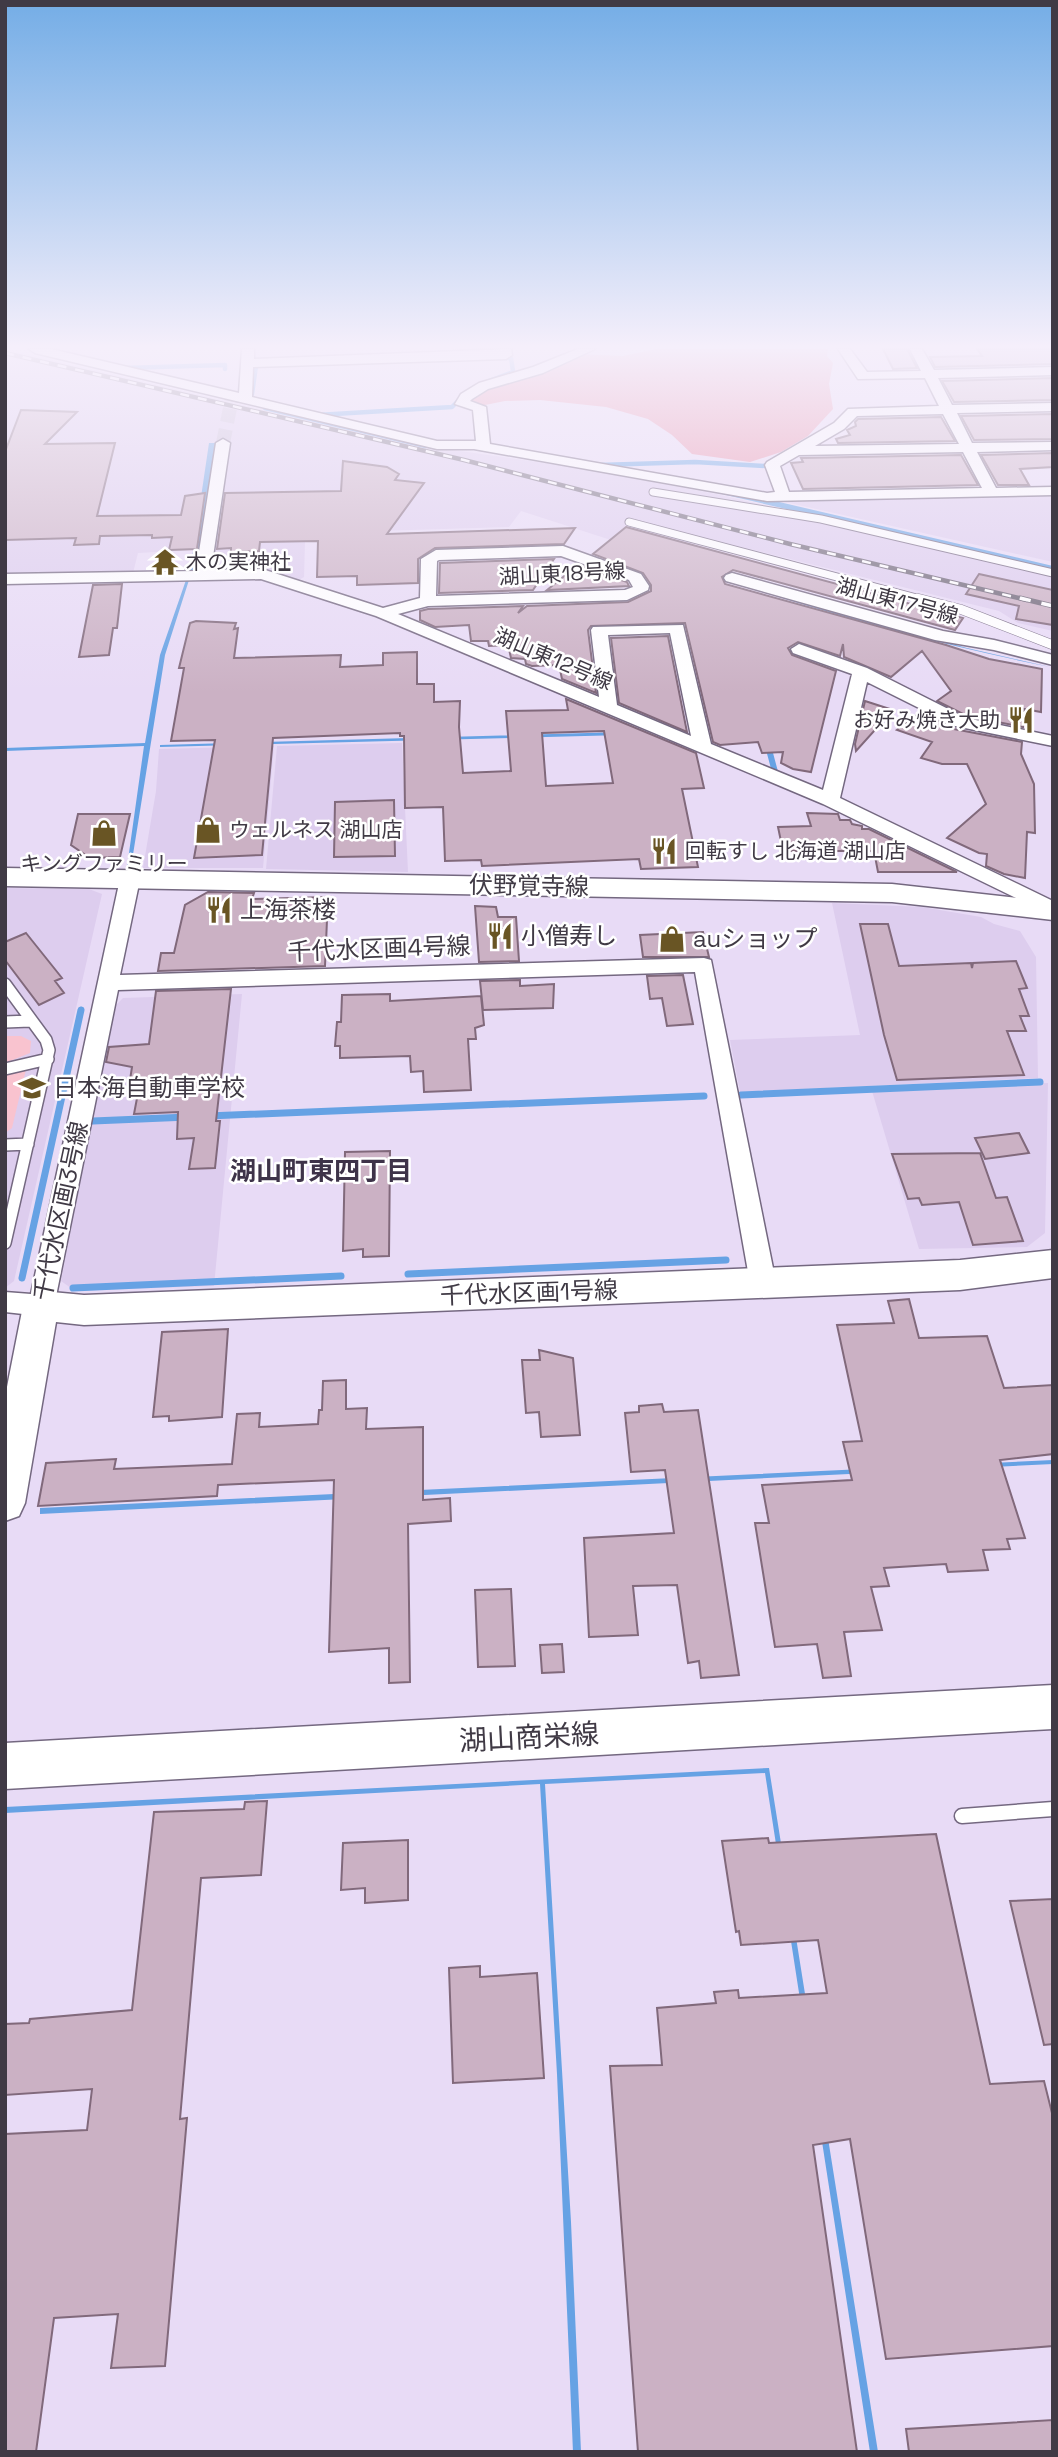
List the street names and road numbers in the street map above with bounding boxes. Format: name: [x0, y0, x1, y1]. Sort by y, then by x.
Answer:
street label: 湖山東18号線: [498, 557, 626, 590]
street label: 湖山東17号線: [833, 571, 961, 630]
street label: 湖山東12号線: [490, 621, 617, 696]
street label: 伏野覚寺線: [469, 869, 589, 902]
street label: 千代水区画4号線: [287, 930, 471, 967]
street label: 千代水区画3号線: [26, 1118, 95, 1303]
street label: 千代水区画1号線: [439, 1274, 618, 1311]
street label: 湖山商栄線: [458, 1715, 600, 1759]

